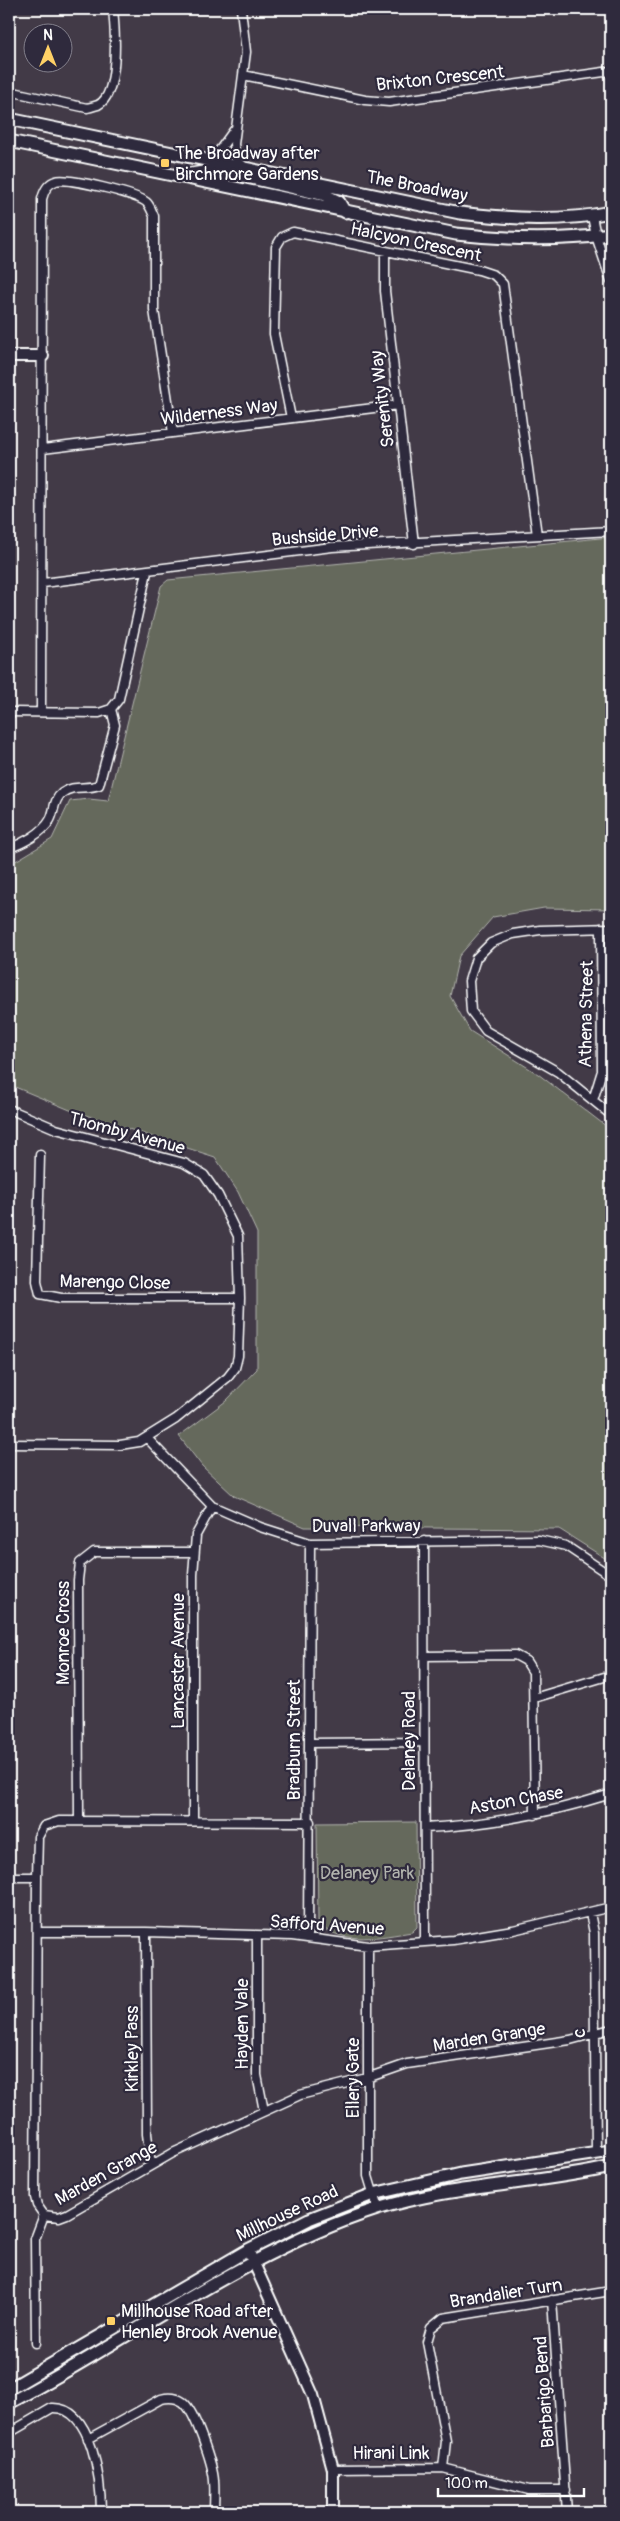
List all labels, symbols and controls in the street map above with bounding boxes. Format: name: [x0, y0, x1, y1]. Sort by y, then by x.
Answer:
north arrow: [22, 22, 72, 72]
text: N: [43, 27, 53, 44]
street label: Brixton Crescent: [375, 60, 506, 97]
place label: The Broadway after Birchmore Gardens: [175, 142, 320, 186]
marker: The Broadway after Birchmore Gardens: [159, 157, 171, 169]
street label: The Broadway: [364, 165, 470, 208]
street label: Halcyon Crescent: [348, 217, 484, 268]
street label: Serenity Way: [365, 349, 400, 449]
street label: Wilderness Way: [159, 394, 279, 431]
street label: Bushside Drive: [271, 519, 380, 552]
street label: Athena Street: [574, 959, 599, 1068]
street label: Thomby Avenue: [66, 1107, 188, 1160]
street label: Marengo Close: [59, 1270, 171, 1295]
street label: Duvall Parkway: [312, 1515, 421, 1538]
street label: Monroe Cross: [52, 1581, 75, 1685]
street label: Lancaster Avenue: [167, 1593, 190, 1729]
street label: Bradburn Street: [283, 1679, 306, 1801]
street label: Delaney Road: [398, 1691, 421, 1791]
street label: Aston Chase: [467, 1781, 565, 1820]
park label: Delaney Park: [320, 1862, 415, 1885]
street label: Safford Avenue: [269, 1910, 385, 1941]
street label: Hayden Vale: [231, 1978, 254, 2070]
street label: Kirkley Pass: [121, 2006, 144, 2092]
street label: Marden Grange: [431, 2017, 547, 2058]
street label: c: [568, 2028, 591, 2038]
street label: Ellery Gate: [342, 2038, 365, 2118]
street label: Marden Grange: [51, 2136, 161, 2211]
street label: Millhouse Road: [233, 2180, 342, 2247]
street label: Brandalier Turn: [448, 2273, 564, 2314]
place label: Millhouse Road after Henley Brook Avenue: [121, 2300, 278, 2344]
marker: Millhouse Road after Henley Brook Avenue: [105, 2315, 117, 2327]
street label: Barbarigo Bend: [529, 2335, 560, 2449]
street label: Hirani Link: [352, 2442, 430, 2465]
scale bar: [438, 2466, 584, 2498]
text: 100 m: [445, 2474, 488, 2493]

